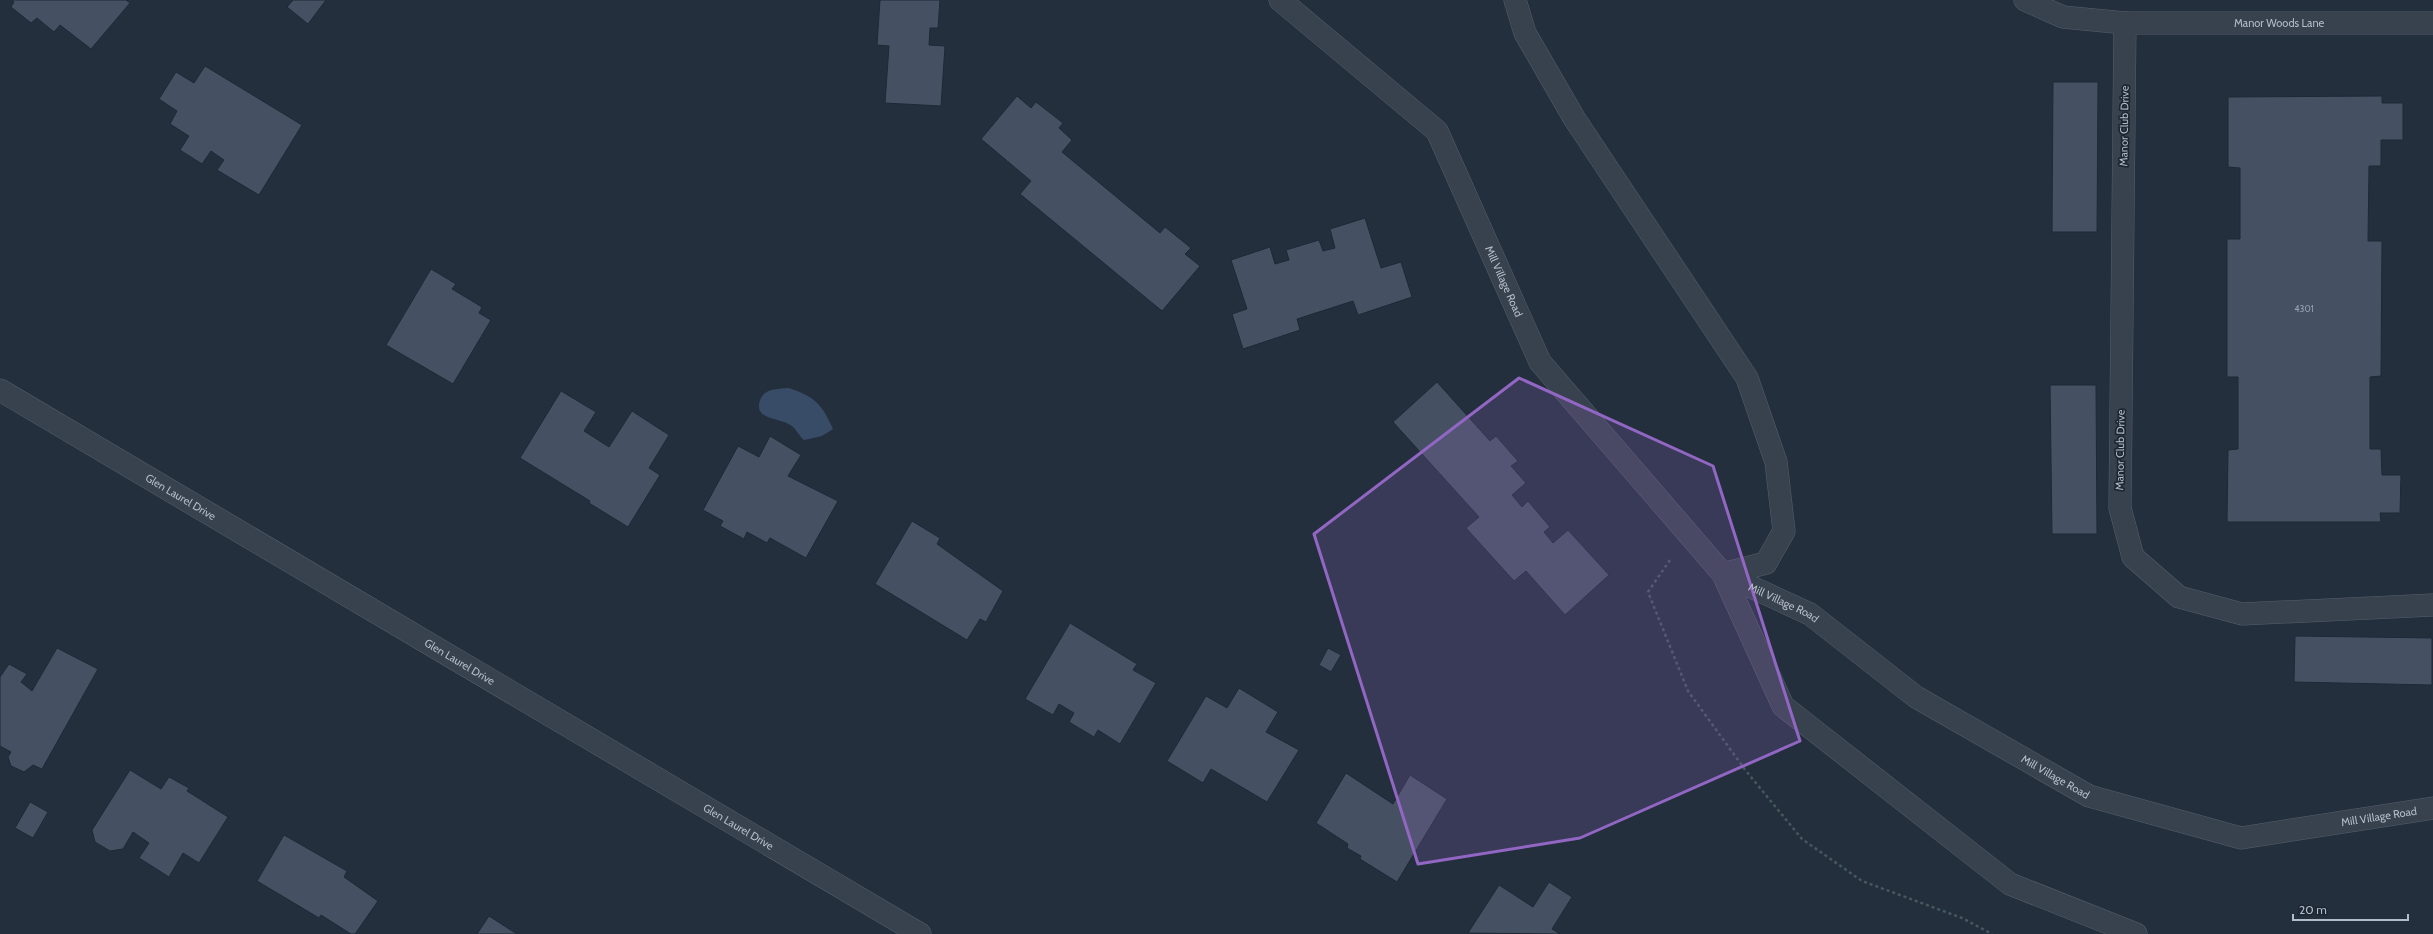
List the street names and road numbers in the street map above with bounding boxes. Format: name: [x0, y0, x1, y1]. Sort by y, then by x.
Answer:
street label: Manor Woods Lane: [2234, 16, 2325, 30]
street label: Manor Club Drive: [2116, 85, 2132, 166]
street label: Mill Village Road: [1482, 244, 1526, 319]
street label: Manor Club Drive: [2112, 409, 2128, 490]
street label: Glen Laurel Drive: [143, 471, 219, 523]
street label: Mill Village Road: [1746, 580, 1822, 625]
street label: Glen Laurel Drive: [422, 636, 498, 688]
street label: Mill Village Road: [2019, 752, 2092, 802]
street label: Glen Laurel Drive: [701, 800, 777, 853]
street label: Mill Village Road: [2340, 804, 2418, 829]

